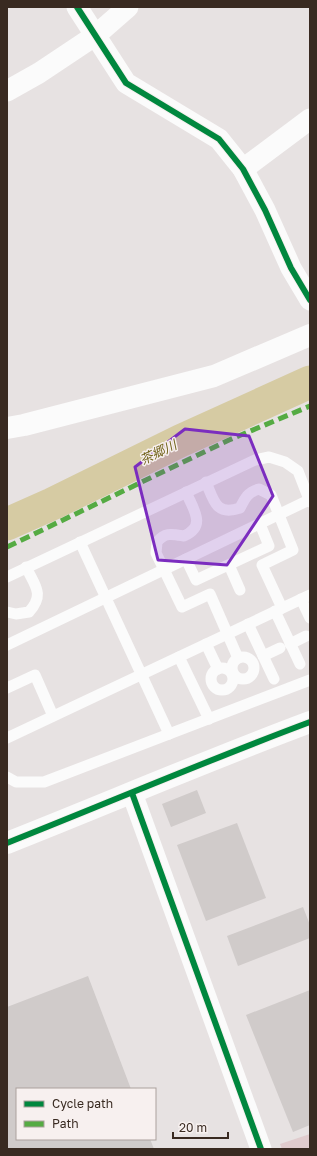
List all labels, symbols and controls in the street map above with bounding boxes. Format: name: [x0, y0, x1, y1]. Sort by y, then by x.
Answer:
water label: 茶郷川: [137, 435, 181, 468]
legend: [16, 1088, 156, 1140]
text: Cycle path: [52, 1096, 113, 1111]
scale bar: [173, 1114, 228, 1140]
text: Path: [52, 1116, 79, 1131]
text: 20 m: [179, 1120, 207, 1135]

